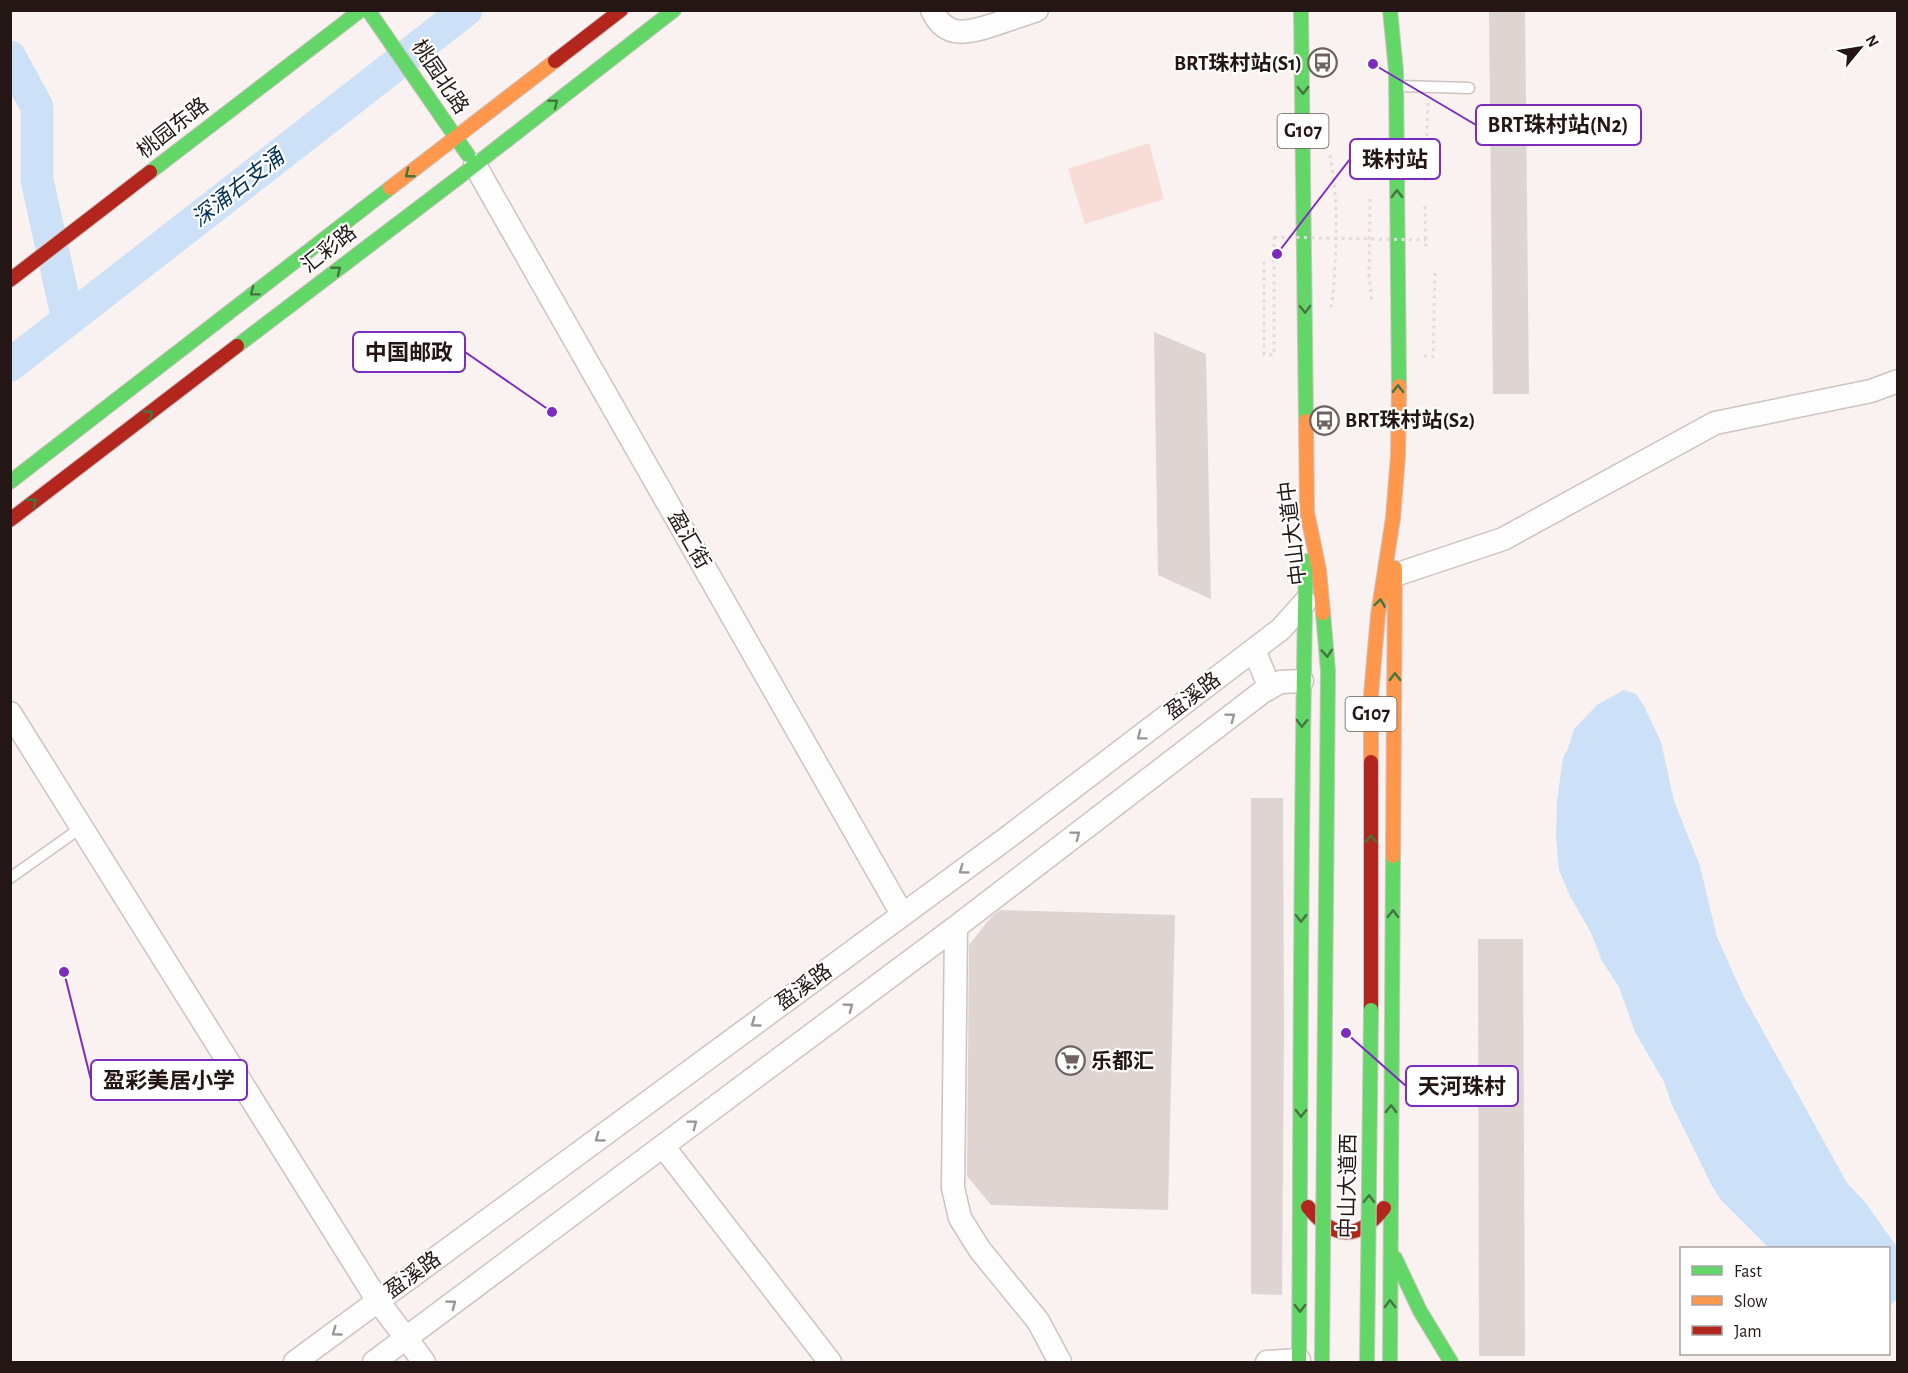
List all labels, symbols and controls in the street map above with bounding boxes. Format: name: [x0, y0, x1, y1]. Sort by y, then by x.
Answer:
north arrow: [1830, 18, 1890, 78]
text: N: [1862, 32, 1882, 50]
street label: 桃园北路: [408, 36, 473, 118]
bus stop icon: BRT珠村站(S1): [1307, 47, 1339, 79]
place label: BRT珠村站(S1): [1174, 52, 1302, 74]
one-way arrow: [1297, 85, 1309, 94]
street label: 桃园东路: [133, 93, 213, 162]
one-way arrow: [547, 100, 558, 111]
callout: BRT珠村站(N2): [1476, 105, 1641, 145]
text: BRT珠村站(N2): [1488, 113, 1628, 136]
road number: G107: [1278, 114, 1328, 148]
callout: 珠村站: [1350, 139, 1440, 179]
water label: 深涌右支涌: [187, 143, 290, 231]
text: 珠村站: [1362, 148, 1428, 171]
one-way arrow: [405, 167, 416, 178]
one-way arrow: [1391, 189, 1404, 198]
street label: 汇彩路: [297, 221, 360, 277]
one-way arrow: [330, 266, 341, 277]
one-way arrow: [250, 285, 261, 296]
one-way arrow: [1299, 305, 1312, 314]
callout: 中国邮政: [353, 332, 465, 372]
text: 中国邮政: [365, 341, 453, 364]
one-way arrow: [1392, 384, 1405, 393]
bus stop icon: BRT珠村站(S2): [1308, 404, 1340, 436]
place label: BRT珠村站(S2): [1345, 409, 1475, 431]
one-way arrow: [142, 410, 153, 421]
street label: 中山大道中: [1275, 480, 1310, 587]
one-way arrow: [27, 499, 38, 510]
street label: 盈汇街: [664, 507, 715, 573]
one-way arrow: [1374, 598, 1386, 607]
one-way arrow: [1320, 648, 1333, 657]
street label: 盈溪路: [1161, 668, 1224, 723]
one-way arrow: [1389, 673, 1401, 682]
road number: G107: [1346, 697, 1396, 731]
one-way arrow: [1224, 713, 1235, 724]
one-way arrow: [1296, 719, 1308, 728]
one-way arrow: [1136, 729, 1147, 740]
one-way arrow: [1069, 831, 1080, 842]
one-way arrow: [1365, 835, 1377, 844]
one-way arrow: [959, 863, 970, 874]
one-way arrow: [1387, 910, 1400, 919]
one-way arrow: [1295, 914, 1307, 923]
street label: 盈溪路: [772, 959, 836, 1014]
one-way arrow: [842, 1004, 853, 1015]
one-way arrow: [751, 1015, 762, 1026]
supermarket icon: 乐都汇: [1054, 1045, 1086, 1077]
place label: 乐都汇: [1091, 1050, 1154, 1072]
callout: 盈彩美居小学: [91, 1060, 247, 1100]
callout: 天河珠村: [1406, 1066, 1518, 1106]
text: 盈彩美居小学: [103, 1068, 235, 1092]
text: 天河珠村: [1418, 1075, 1506, 1098]
one-way arrow: [1385, 1105, 1397, 1114]
one-way arrow: [1295, 1109, 1307, 1118]
one-way arrow: [686, 1121, 697, 1132]
one-way arrow: [594, 1131, 605, 1142]
street label: 中山大道西: [1336, 1133, 1359, 1239]
one-way arrow: [1363, 1195, 1375, 1204]
street label: 盈溪路: [381, 1247, 445, 1302]
legend: [1680, 1247, 1890, 1355]
text: Fast: [1734, 1263, 1762, 1281]
text: Slow: [1734, 1293, 1767, 1311]
one-way arrow: [446, 1300, 457, 1311]
one-way arrow: [1384, 1300, 1396, 1309]
one-way arrow: [1293, 1304, 1306, 1313]
text: Jam: [1734, 1323, 1762, 1341]
one-way arrow: [332, 1325, 343, 1336]

